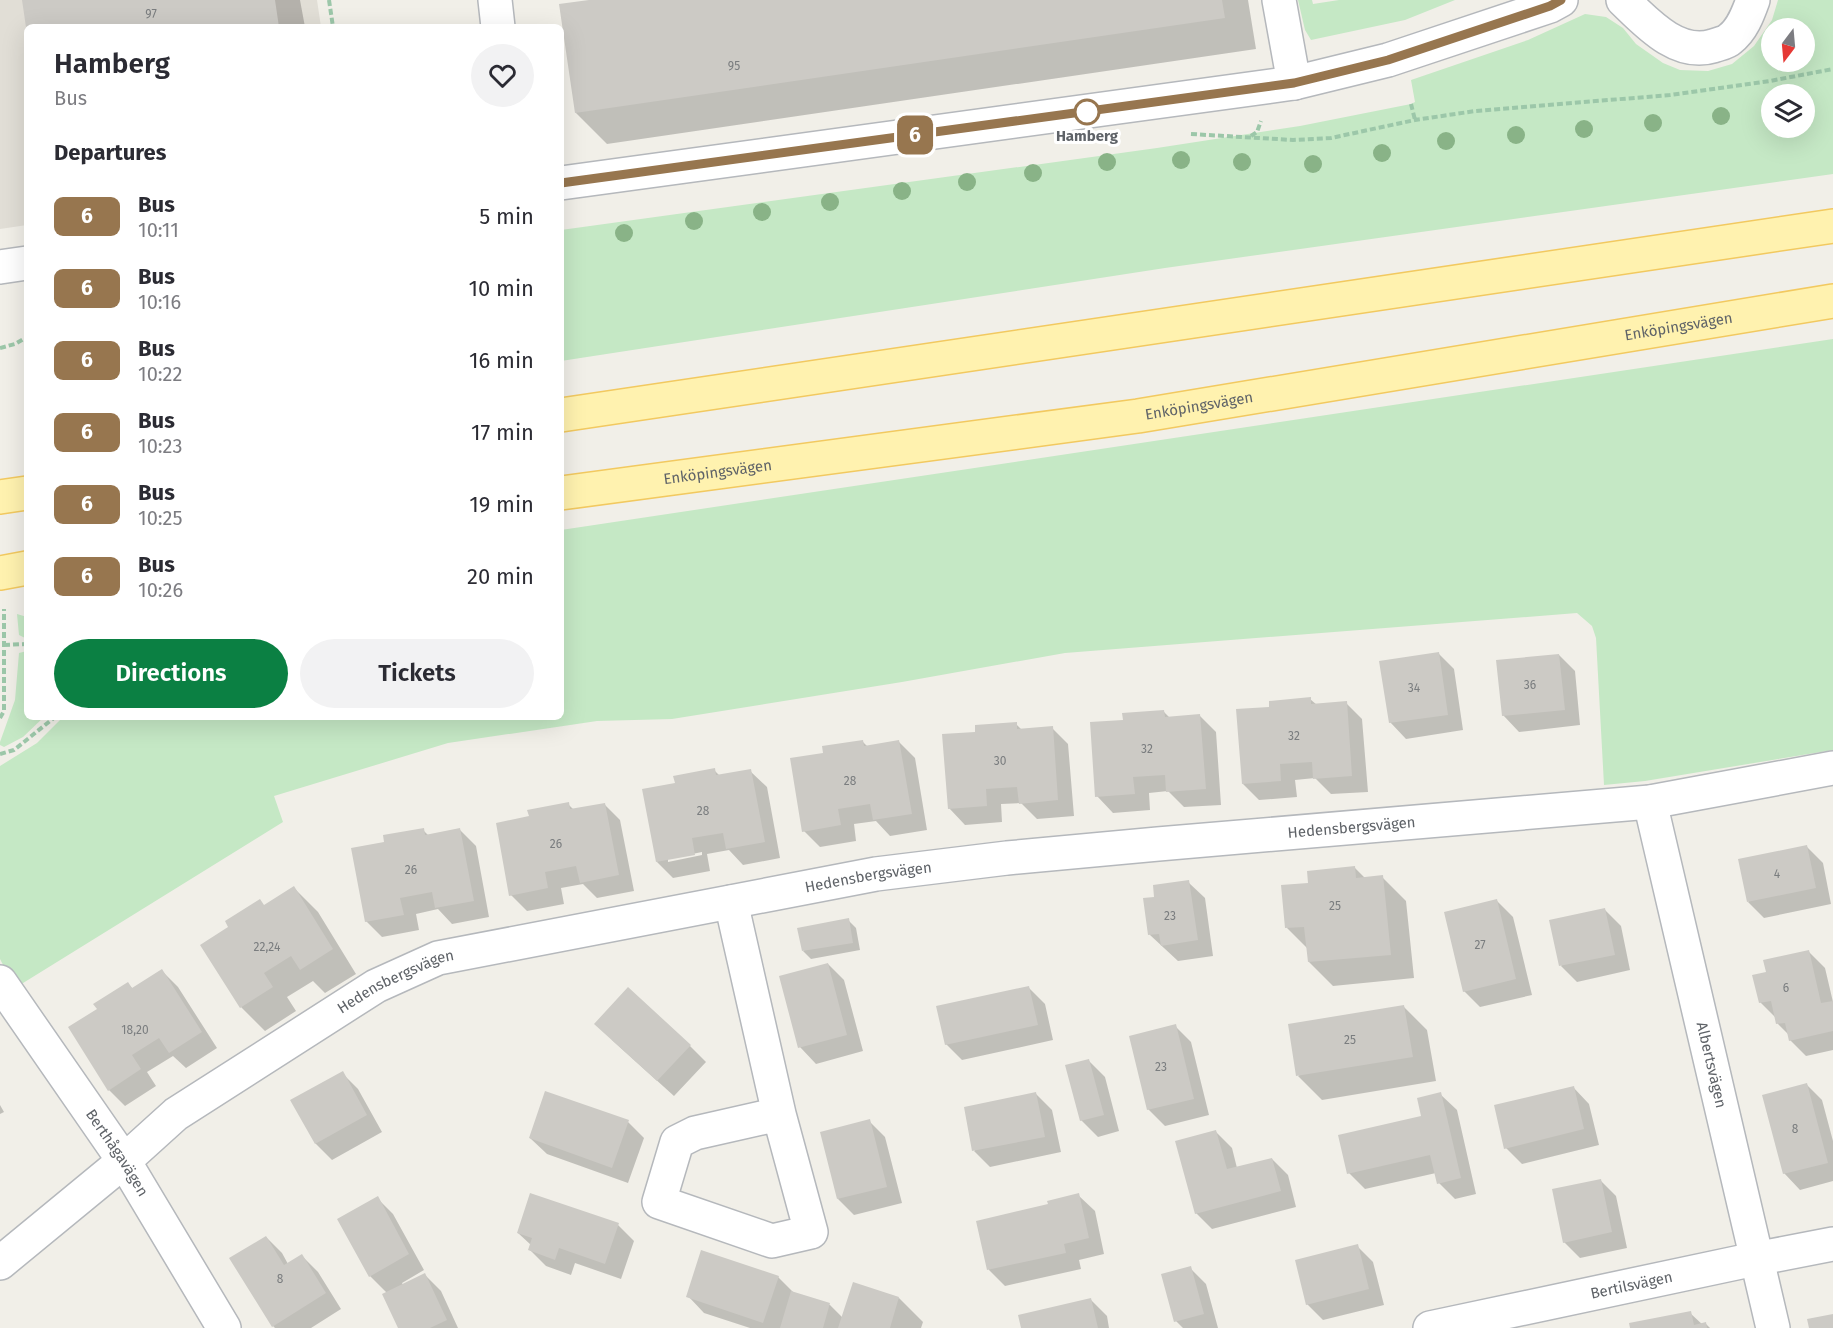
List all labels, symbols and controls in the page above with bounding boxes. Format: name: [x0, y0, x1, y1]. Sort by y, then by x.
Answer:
house number: 97: [145, 7, 157, 21]
north arrow: [1761, 18, 1815, 72]
map controls: [1761, 18, 1815, 138]
button: heart: [471, 44, 534, 107]
text: Hamberg: [54, 47, 170, 80]
house number: 95: [728, 59, 740, 73]
button: layers: [1761, 84, 1815, 138]
text: Bus: [54, 86, 87, 110]
marker: Hamberg: [1074, 99, 1100, 125]
line badge: 6: [896, 116, 934, 154]
text: 6: [909, 122, 921, 148]
place label: Hamberg: [1056, 127, 1119, 145]
text: Departures: [54, 139, 166, 166]
text: Bus: [138, 191, 175, 218]
text: 6: [81, 203, 93, 229]
text: 5 min: [479, 203, 534, 230]
text: 10:11: [138, 218, 179, 242]
text: Bus: [138, 263, 175, 290]
text: 6: [81, 275, 93, 301]
text: 10 min: [468, 275, 534, 302]
text: 10:16: [138, 290, 181, 314]
street label: Enköpingsvägen: [1623, 309, 1734, 344]
text: Bus: [138, 335, 175, 362]
text: 6: [81, 347, 93, 373]
text: 16 min: [469, 347, 534, 374]
text: 10:22: [138, 362, 182, 386]
street label: Enköpingsvägen: [1144, 388, 1254, 424]
text: Bus: [138, 407, 175, 434]
text: 6: [81, 419, 93, 445]
text: 17 min: [471, 419, 534, 446]
text: 10:23: [138, 434, 182, 458]
street label: Enköpingsvägen: [662, 456, 773, 488]
text: Bus: [138, 479, 175, 506]
text: 6: [81, 491, 93, 517]
text: 19 min: [469, 491, 534, 518]
text: 10:25: [138, 506, 183, 530]
text: Bus: [138, 551, 175, 578]
text: 6: [81, 563, 93, 589]
text: 20 min: [467, 563, 534, 590]
text: 10:26: [138, 578, 183, 602]
button: Directions: [54, 639, 288, 708]
button: Tickets: [300, 639, 534, 708]
house number: 36: [1524, 678, 1536, 692]
house number: 34: [1408, 681, 1421, 695]
house number: 32: [1288, 729, 1300, 743]
house number: 32: [1141, 742, 1153, 756]
house number: 30: [994, 754, 1007, 768]
house number: 28: [844, 774, 857, 788]
house number: 28: [697, 804, 710, 818]
street label: Hedensbergsvägen: [1287, 813, 1416, 842]
house number: 26: [550, 837, 562, 851]
street label: Hedensbergsvägen: [803, 858, 933, 896]
house number: 26: [405, 863, 417, 877]
house number: 4: [1774, 867, 1781, 881]
house number: 25: [1329, 899, 1341, 913]
house number: 23: [1164, 909, 1176, 923]
house number: 27: [1474, 938, 1486, 952]
house number: 22,24: [254, 940, 281, 954]
street label: Hedensbergsvägen: [334, 946, 455, 1017]
house number: 6: [1783, 981, 1789, 995]
street label: Albertsvägen: [1693, 1020, 1730, 1110]
house number: 18,20: [121, 1023, 149, 1037]
house number: 25: [1344, 1033, 1356, 1047]
house number: 23: [1155, 1060, 1167, 1074]
street label: Berthågavägen: [82, 1106, 152, 1200]
house number: 8: [1792, 1122, 1799, 1136]
street label: Bertilsvägen: [1589, 1268, 1674, 1303]
house number: 8: [277, 1272, 284, 1286]

